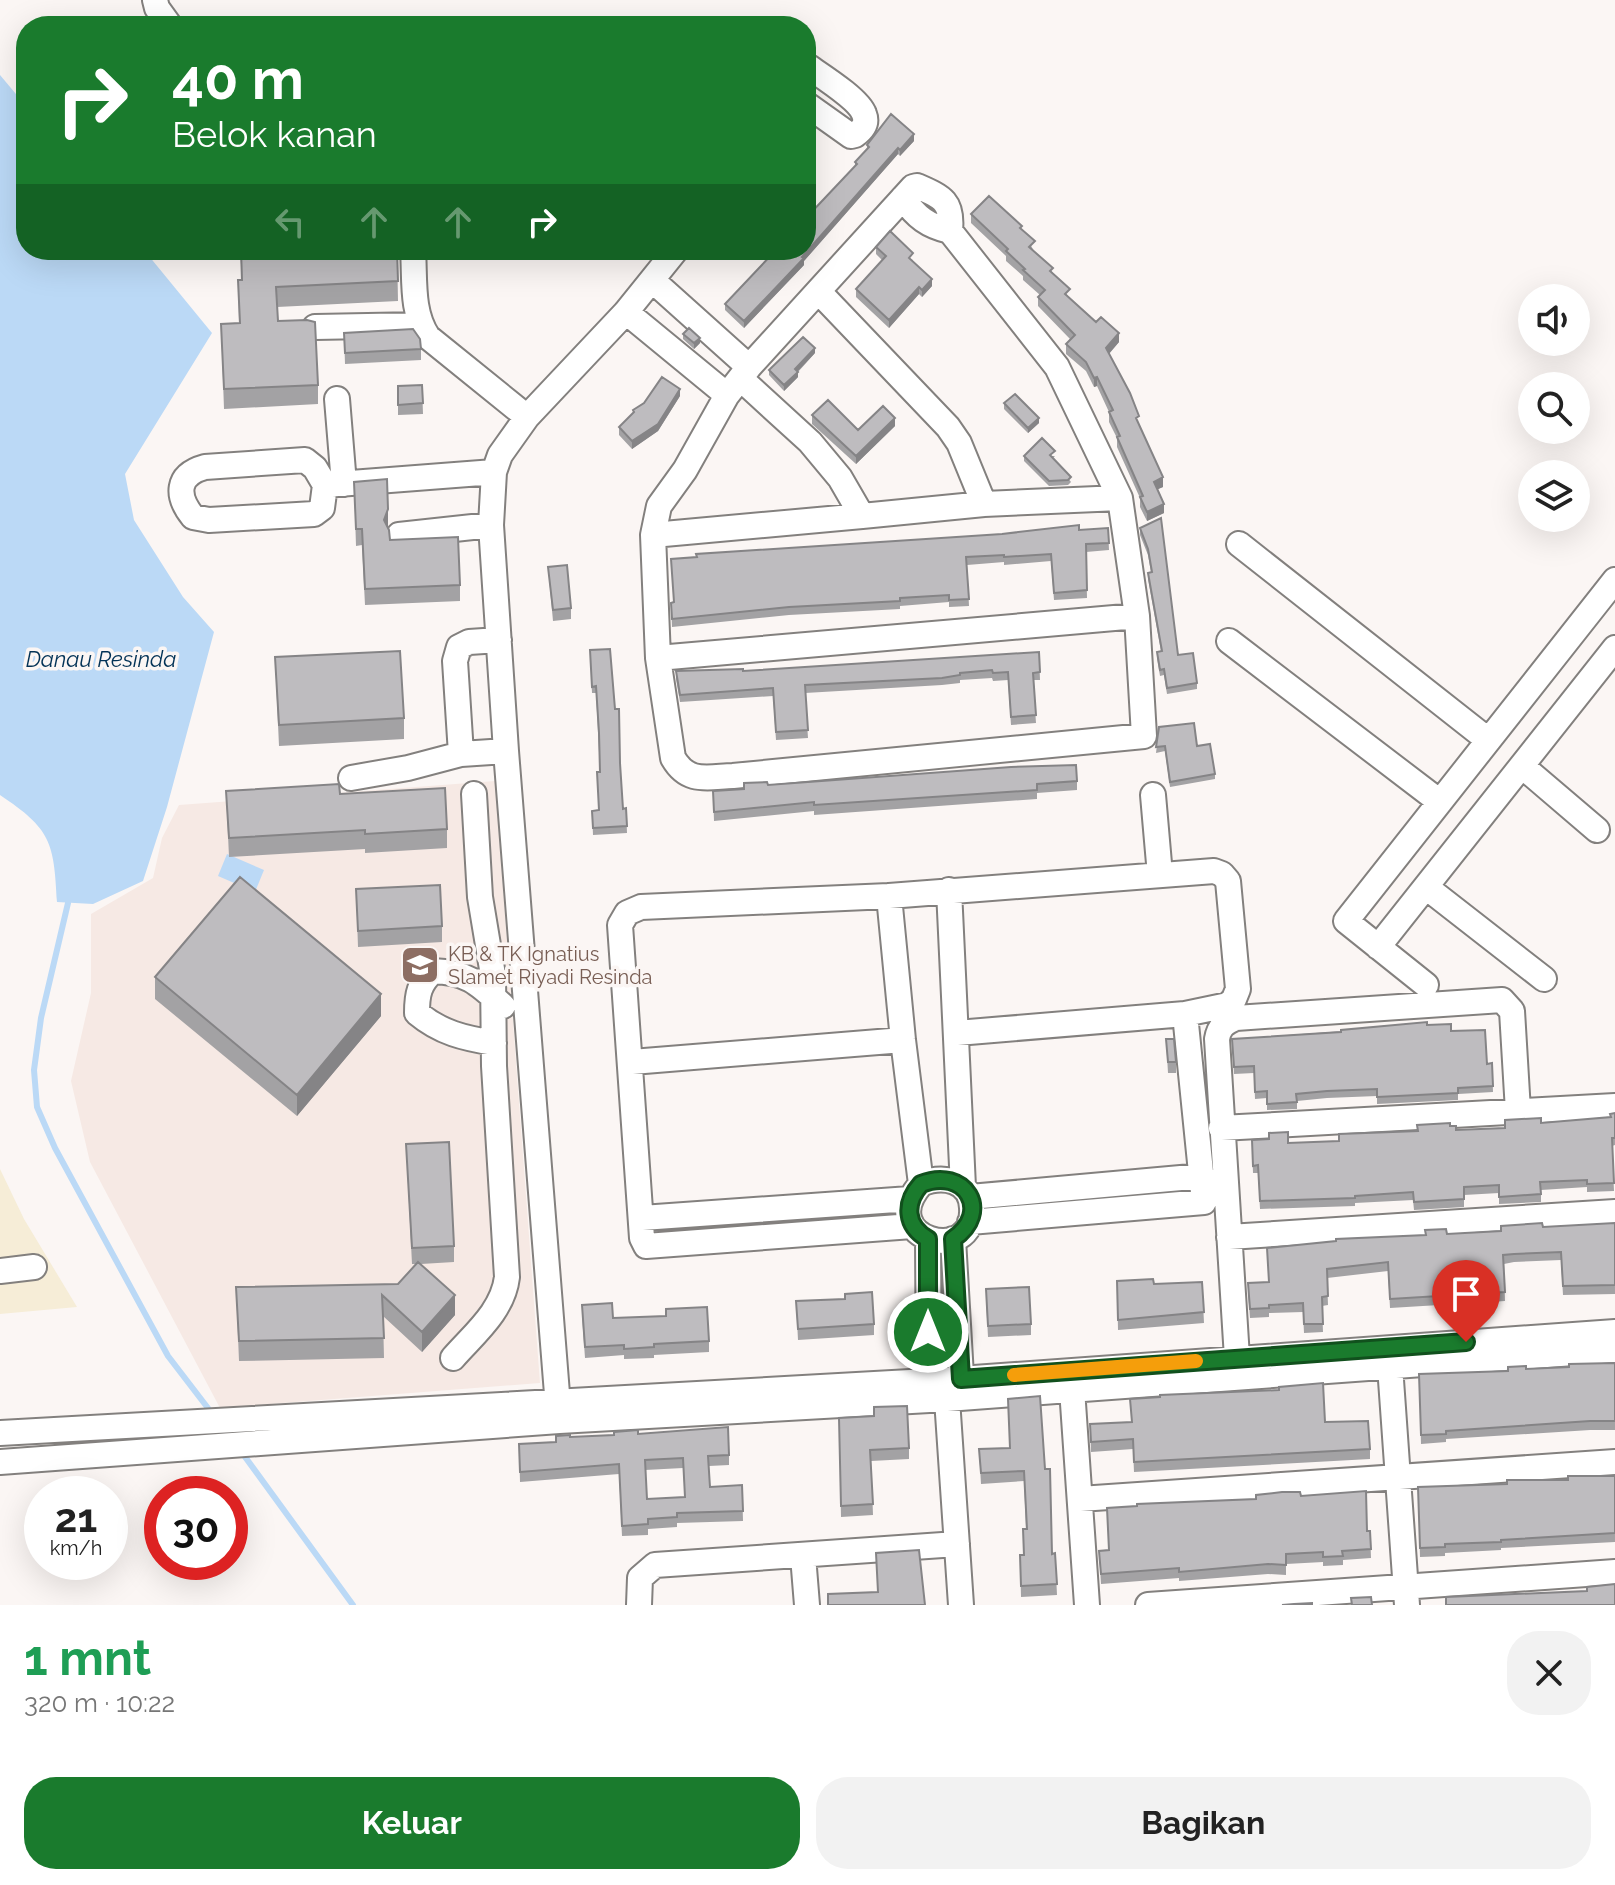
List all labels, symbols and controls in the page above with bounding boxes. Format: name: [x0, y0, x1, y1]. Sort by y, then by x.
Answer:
text: 40 m: [172, 46, 304, 112]
icon: right: [40, 48, 144, 152]
text: Belok kanan: [172, 113, 377, 155]
icon: left: [268, 200, 312, 244]
icon: ahead: [352, 200, 396, 244]
icon: ahead: [436, 200, 480, 244]
icon: right: [520, 200, 564, 244]
map controls: [1518, 284, 1590, 532]
button: sound: [1518, 284, 1590, 356]
button: search: [1518, 372, 1590, 444]
button: layers: [1518, 460, 1590, 532]
water label: Danau Resinda: [26, 646, 176, 672]
place label: KB & TK Ignatius Slamet Riyadi Resinda: [448, 942, 652, 989]
school or university icon: KB & TK Ignatius Slamet Riyadi Resinda: [399, 944, 441, 986]
pin: [1432, 1260, 1500, 1342]
icon: arrive: [1444, 1272, 1488, 1316]
position arrow: [886, 1290, 970, 1374]
speed limit sign: 30: [144, 1476, 248, 1580]
text: 21: [55, 1494, 97, 1541]
text: km/h: [50, 1536, 102, 1560]
text: 1 mnt: [24, 1630, 151, 1686]
button: close: [1507, 1631, 1591, 1715]
text: 320 m · 10:22: [24, 1688, 175, 1718]
button: Keluar: [24, 1777, 800, 1869]
button: Bagikan: [816, 1777, 1591, 1869]

